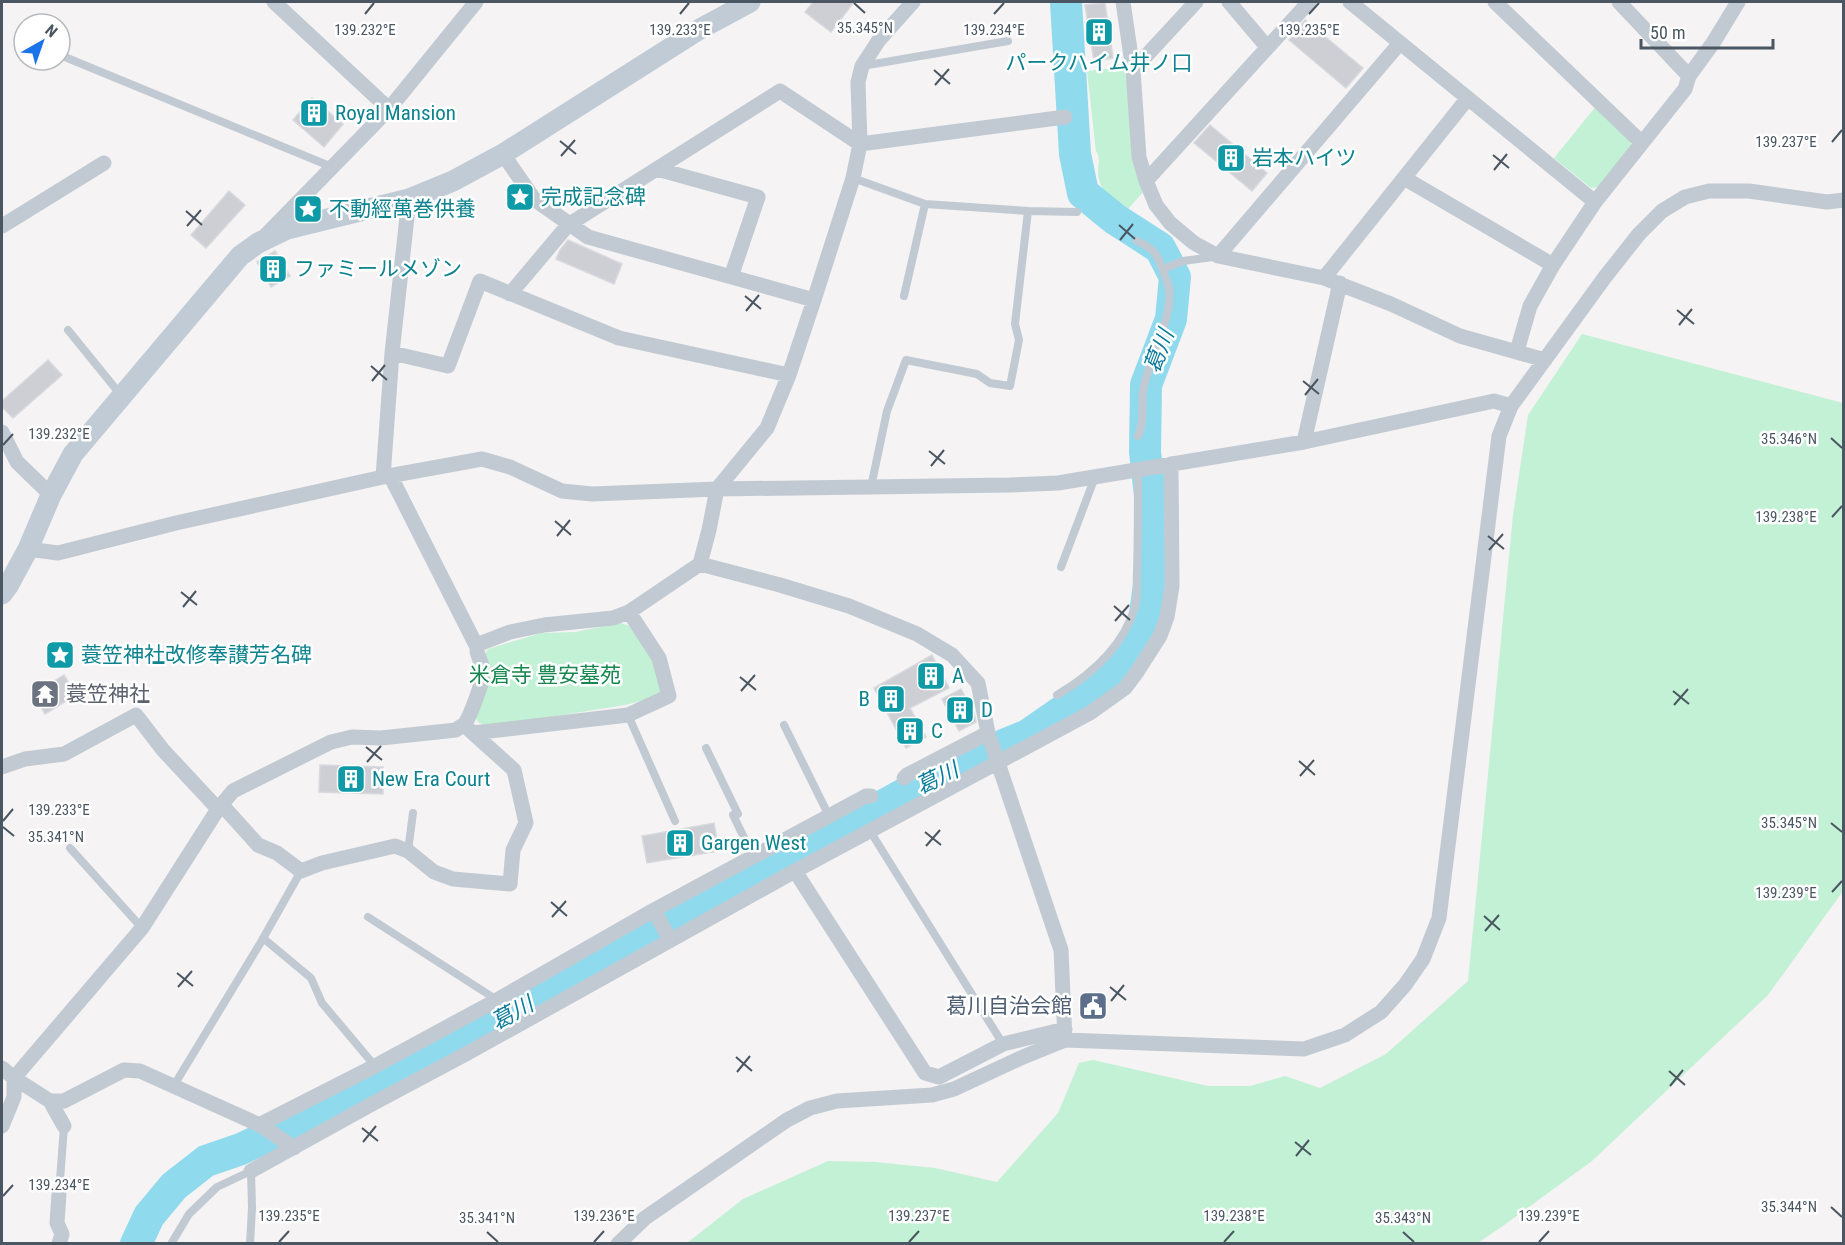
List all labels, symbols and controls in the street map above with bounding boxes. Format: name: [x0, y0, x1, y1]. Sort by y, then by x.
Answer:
north arrow: [12, 12, 72, 72]
scale bar: [1641, 12, 1773, 50]
building icon: パークハイム井ノ口: [1083, 16, 1115, 48]
text: 35.345°N: [837, 19, 893, 37]
text: N: [41, 20, 61, 41]
text: 139.232°E: [334, 21, 396, 39]
text: 139.233°E: [649, 21, 711, 39]
text: 139.234°E: [963, 21, 1025, 39]
text: 139.235°E: [1278, 21, 1340, 39]
text: 50 m: [1650, 22, 1685, 43]
place label: パークハイム井ノ口: [1005, 51, 1193, 75]
building icon: Royal Mansion: [298, 97, 330, 129]
place label: Royal Mansion: [335, 101, 456, 125]
text: 139.237°E: [1755, 133, 1817, 151]
building icon: 岩本ハイツ: [1215, 142, 1247, 174]
place label: 岩本ハイツ: [1252, 146, 1357, 170]
place icon: 完成記念碑: [504, 181, 536, 213]
place label: 完成記念碑: [541, 185, 646, 209]
place icon: 不動經萬巻供養: [292, 193, 324, 225]
place label: 不動經萬巻供養: [329, 197, 476, 221]
building icon: ファミールメゾン: [257, 253, 289, 285]
place label: ファミールメゾン: [294, 257, 462, 281]
water label: 葛川: [1139, 324, 1179, 376]
text: 139.232°E: [28, 425, 90, 443]
text: 35.346°N: [1761, 430, 1817, 448]
text: 139.238°E: [1755, 508, 1817, 526]
place icon: 蓑笠神社改修奉讃芳名碑: [44, 639, 76, 671]
place label: 蓑笠神社改修奉讃芳名碑: [81, 643, 312, 667]
building icon: A: [915, 660, 947, 692]
park label: 米倉寺 豊安墓苑: [469, 663, 621, 687]
place label: A: [952, 664, 964, 688]
temple icon: 蓑笠神社: [29, 678, 61, 710]
place label: 蓑笠神社: [66, 682, 150, 706]
building icon: B: [875, 683, 907, 715]
place label: B: [859, 687, 870, 711]
building icon: D: [944, 694, 976, 726]
place label: D: [981, 698, 993, 722]
building icon: C: [894, 715, 926, 747]
place label: C: [931, 719, 943, 743]
water label: 葛川: [912, 756, 964, 799]
building icon: New Era Court: [335, 763, 367, 795]
place label: New Era Court: [372, 767, 490, 791]
text: 139.233°E: [28, 801, 90, 819]
text: 35.345°N: [1761, 814, 1817, 832]
building icon: Gargen West: [664, 827, 696, 859]
text: 35.341°N: [28, 828, 84, 846]
place label: Gargen West: [701, 831, 806, 855]
text: 139.239°E: [1755, 884, 1817, 902]
water label: 葛川: [487, 990, 539, 1035]
public building icon: 葛川自治会館: [1077, 990, 1109, 1022]
place label: 葛川自治会館: [946, 994, 1072, 1018]
text: 139.234°E: [28, 1176, 90, 1194]
text: 35.344°N: [1761, 1198, 1817, 1216]
text: 139.235°E: [258, 1207, 320, 1225]
text: 139.236°E: [573, 1207, 635, 1225]
text: 139.237°E: [888, 1207, 950, 1225]
text: 139.238°E: [1203, 1207, 1265, 1225]
text: 139.239°E: [1518, 1207, 1580, 1225]
text: 35.341°N: [459, 1209, 515, 1227]
text: 35.343°N: [1375, 1209, 1431, 1227]

